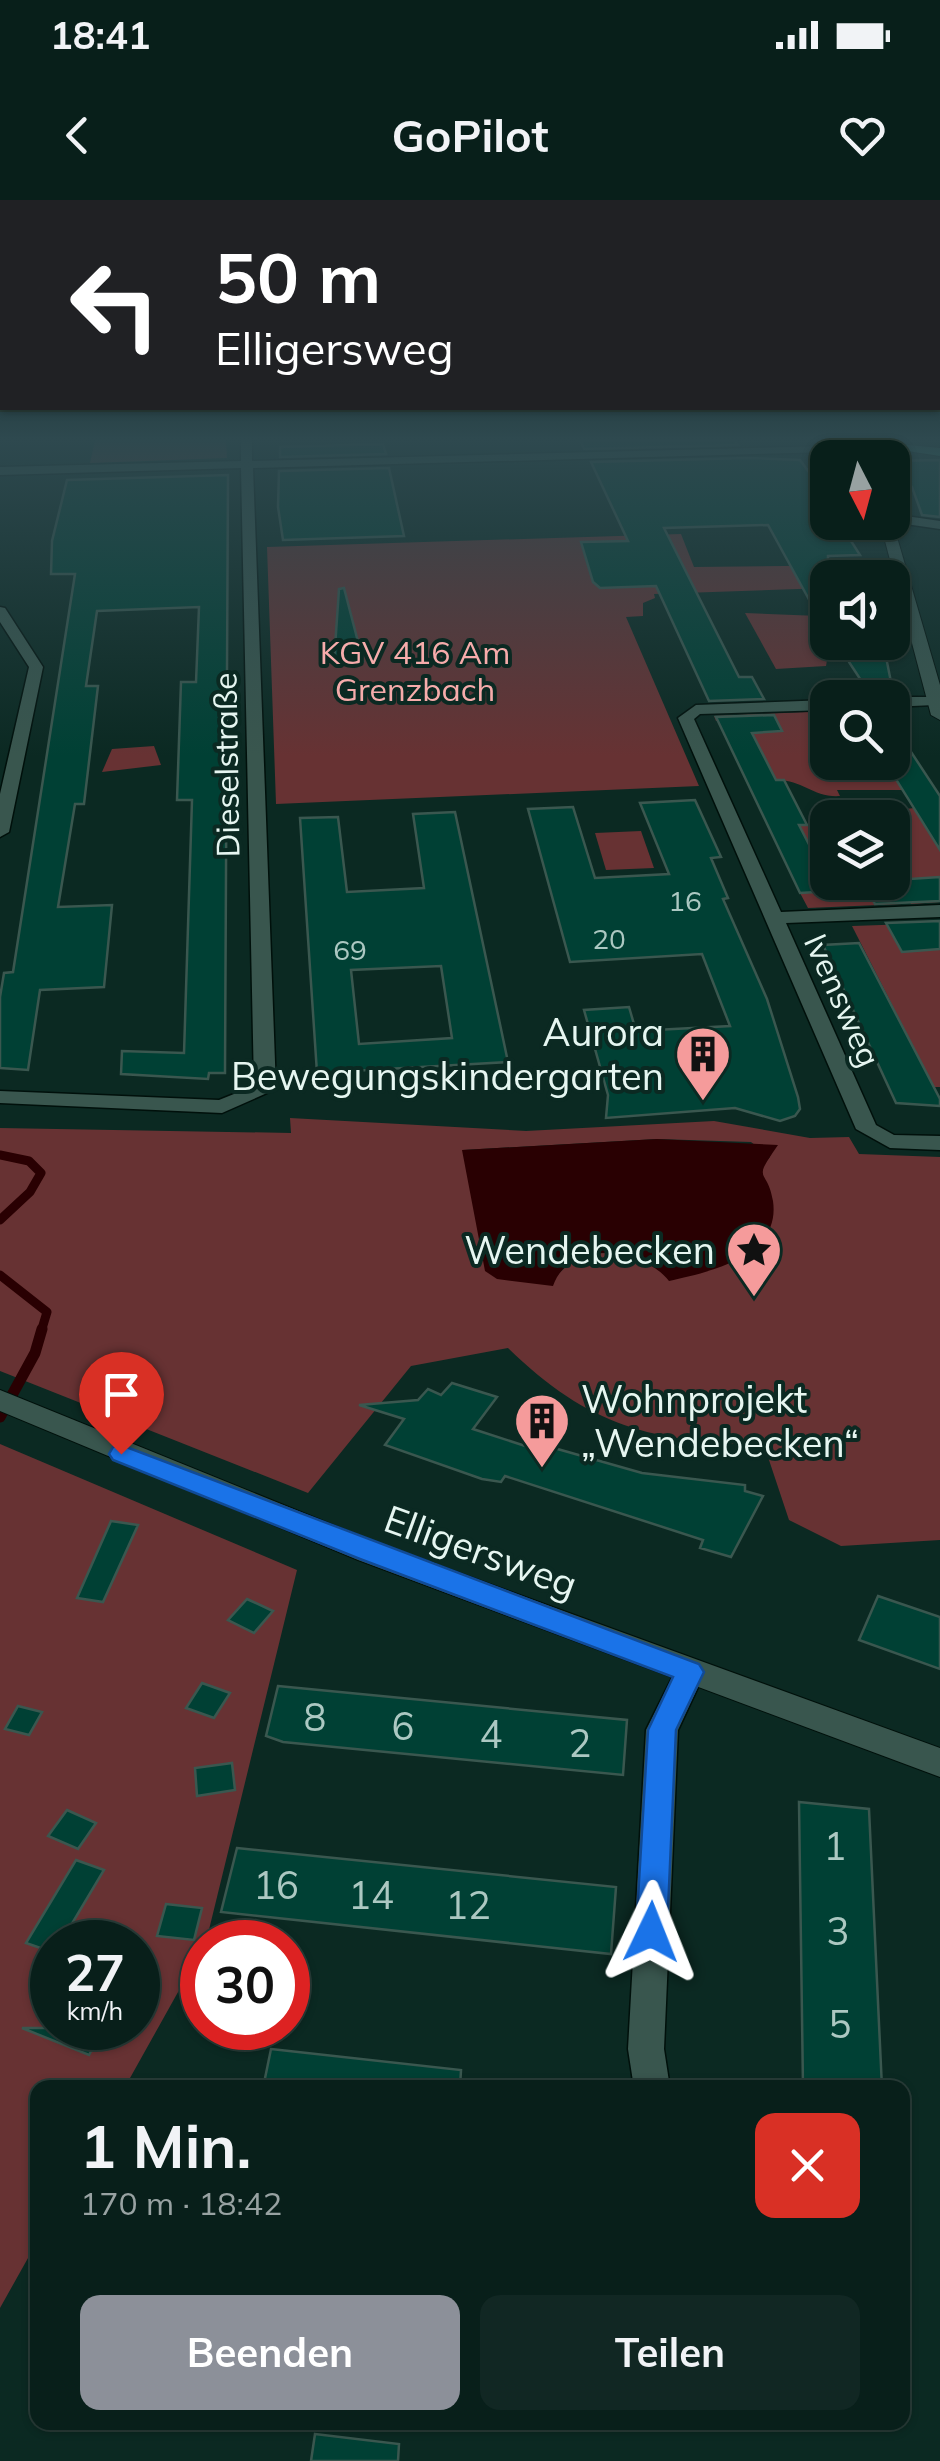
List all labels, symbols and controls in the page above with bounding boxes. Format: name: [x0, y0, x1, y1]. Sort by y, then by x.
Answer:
text: 18:41: [50, 11, 151, 59]
text: GoPilot: [392, 107, 548, 163]
icon: back: [50, 108, 105, 163]
icon: heart: [835, 108, 890, 163]
text: 50 m: [215, 233, 381, 321]
icon: left: [50, 240, 180, 370]
text: Elligersweg: [215, 320, 454, 376]
north arrow: [810, 440, 910, 540]
map controls: [810, 440, 910, 900]
button: sound: [810, 560, 910, 660]
park label: KGV 416 Am Grenzbach: [320, 632, 510, 709]
street label: Dieselstraße: [204, 672, 248, 858]
button: search: [810, 680, 910, 780]
button: layers: [810, 800, 910, 900]
house number: 16: [668, 883, 702, 918]
house number: 20: [592, 921, 626, 956]
street label: Ivensweg: [796, 927, 890, 1073]
house number: 69: [333, 932, 367, 967]
place label: Aurora Bewegungskindergarten: [231, 1008, 664, 1100]
building icon: Aurora Bewegungskindergarten: [673, 1024, 733, 1103]
place icon: Wendebecken: [724, 1220, 784, 1299]
place label: Wendebecken: [464, 1226, 715, 1274]
pin: [79, 1352, 164, 1455]
icon: arrive: [94, 1367, 149, 1422]
place label: Wohnprojekt „Wendebecken“: [581, 1375, 859, 1467]
building icon: Wohnprojekt „Wendebecken“: [512, 1391, 572, 1470]
street label: Elligersweg: [378, 1494, 584, 1608]
house number: 8: [304, 1693, 326, 1741]
house number: 6: [392, 1702, 414, 1750]
house number: 4: [480, 1710, 502, 1758]
house number: 2: [569, 1719, 591, 1767]
house number: 1: [824, 1822, 846, 1870]
house number: 16: [253, 1861, 299, 1909]
house number: 14: [348, 1871, 394, 1919]
position arrow: [599, 1880, 703, 1984]
house number: 12: [445, 1881, 491, 1929]
house number: 3: [827, 1907, 849, 1955]
speed limit sign: 30: [180, 1920, 310, 2050]
text: 27: [65, 1941, 125, 2004]
text: km/h: [67, 1995, 123, 2026]
house number: 5: [829, 2000, 851, 2048]
text: 1 Min.: [80, 2108, 251, 2183]
button: close: [755, 2113, 860, 2218]
text: 170 m · 18:42: [80, 2183, 282, 2223]
button: Beenden: [80, 2295, 460, 2410]
button: Teilen: [480, 2295, 860, 2410]

